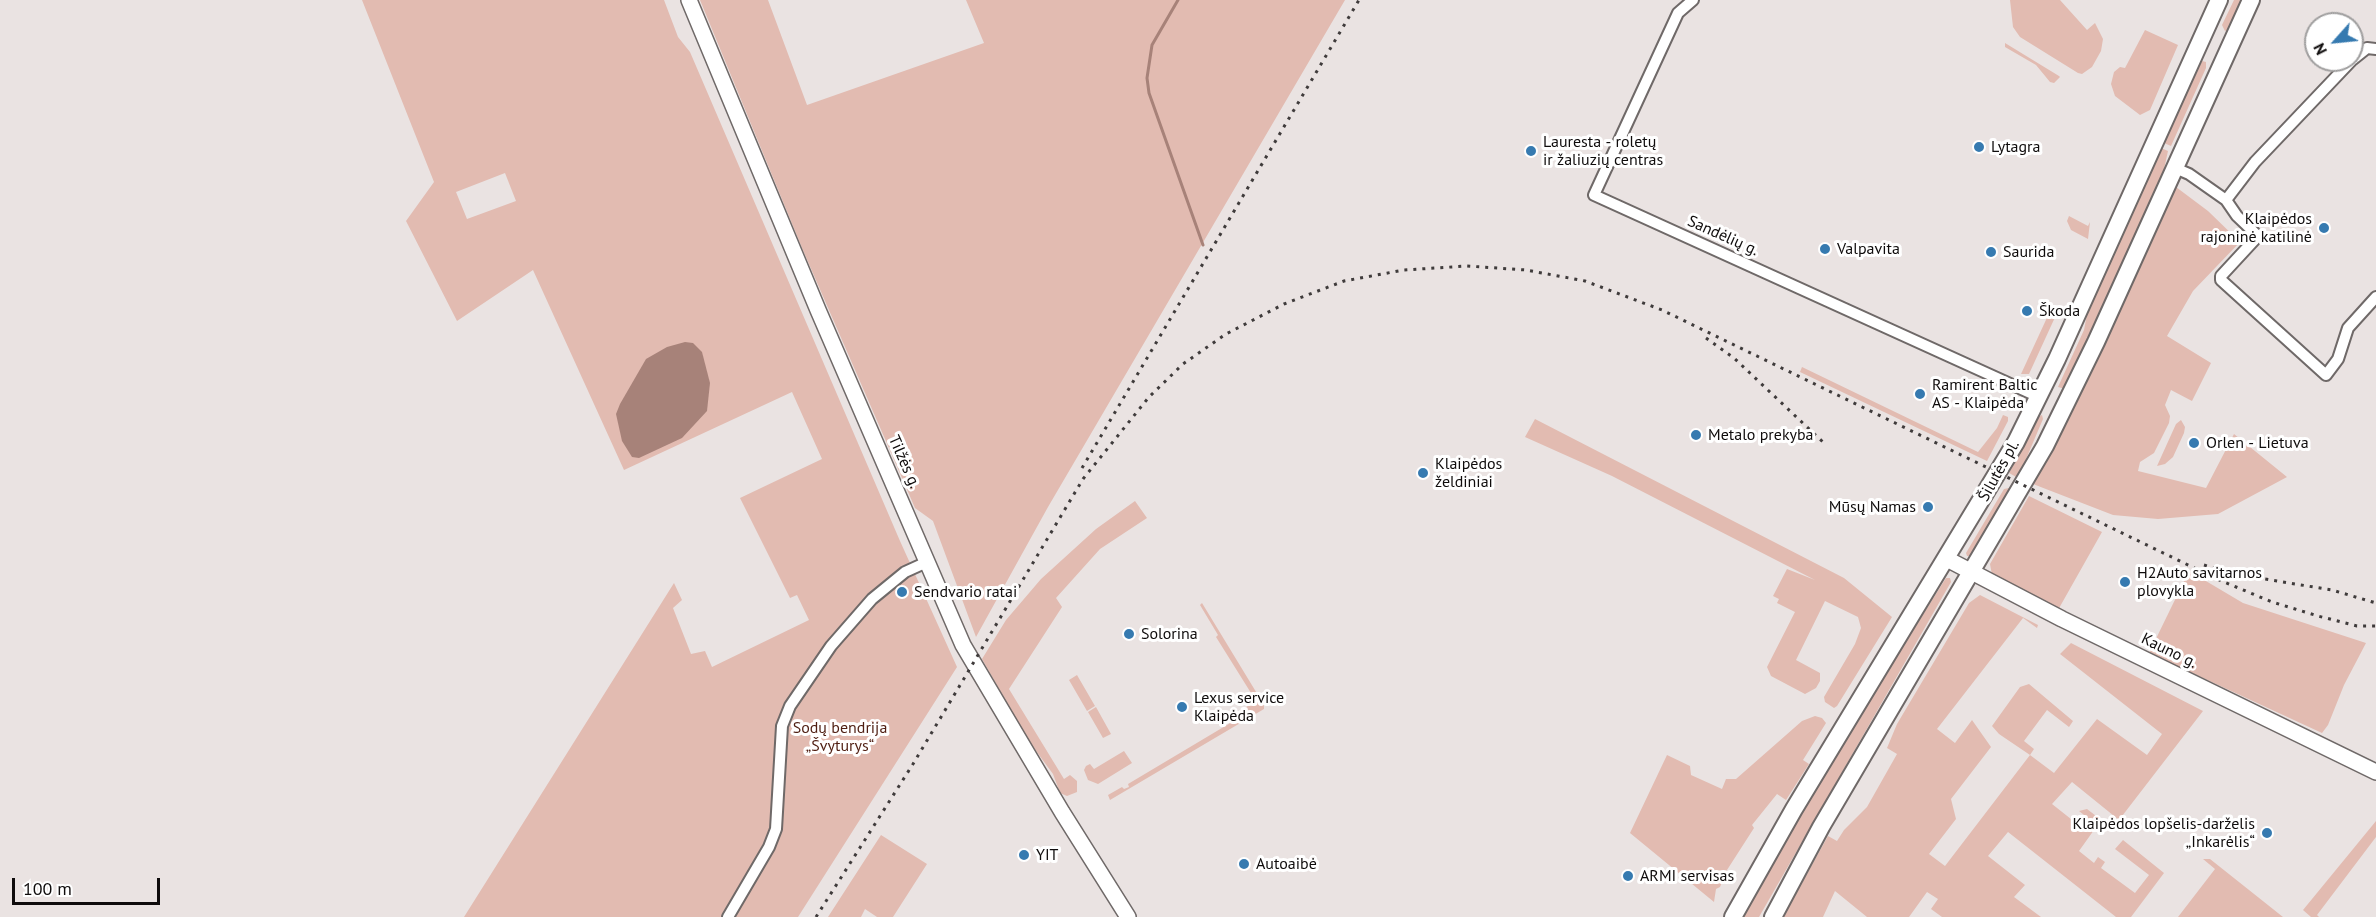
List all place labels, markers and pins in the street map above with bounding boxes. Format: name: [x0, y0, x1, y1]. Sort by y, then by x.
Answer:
place label: Lauresta - roletų ir žaliuzių centras: [1543, 132, 1663, 170]
place label: Lytagra: [1991, 137, 2040, 157]
marker: Lytagra: [1972, 140, 1986, 154]
marker: Lauresta - roletų ir žaliuzių centras: [1524, 144, 1538, 158]
place label: Klaipėdos rajoninė katilinė: [2200, 209, 2312, 247]
marker: Klaipėdos rajoninė katilinė: [2317, 221, 2331, 235]
place label: Valpavita: [1837, 239, 1900, 259]
marker: Valpavita: [1818, 242, 1832, 256]
place label: Saurida: [2003, 242, 2054, 262]
marker: Saurida: [1984, 245, 1998, 259]
place label: Škoda: [2039, 301, 2080, 321]
marker: Škoda: [2020, 304, 2034, 318]
place label: Ramirent Baltic AS - Klaipėda: [1932, 375, 2037, 413]
marker: Ramirent Baltic AS - Klaipėda: [1913, 387, 1927, 401]
place label: Metalo prekyba: [1708, 425, 1813, 445]
marker: Metalo prekyba: [1689, 428, 1703, 442]
place label: Orlen - Lietuva: [2206, 433, 2309, 453]
marker: Orlen - Lietuva: [2187, 436, 2201, 450]
place label: Klaipėdos želdiniai: [1435, 454, 1502, 492]
marker: Klaipėdos želdiniai: [1416, 466, 1430, 480]
place label: Mūsų Namas: [1829, 497, 1916, 517]
marker: Mūsų Namas: [1921, 500, 1935, 514]
place label: H2Auto savitarnos plovykla: [2137, 563, 2262, 601]
marker: H2Auto savitarnos plovykla: [2118, 575, 2132, 589]
place label: Sendvario ratai: [914, 582, 1017, 602]
marker: Sendvario ratai: [895, 585, 909, 599]
place label: Solorina: [1141, 624, 1198, 644]
marker: Solorina: [1122, 627, 1136, 641]
place label: Lexus service Klaipėda: [1194, 688, 1284, 726]
marker: Lexus service Klaipėda: [1175, 700, 1189, 714]
place label: Klaipėdos lopšelis-darželis „Inkarėlis“: [2072, 814, 2255, 852]
marker: Klaipėdos lopšelis-darželis „Inkarėlis“: [2260, 826, 2274, 840]
place label: YIT: [1036, 845, 1058, 865]
marker: YIT: [1017, 848, 1031, 862]
place label: Autoaibė: [1256, 854, 1317, 874]
marker: Autoaibė: [1237, 857, 1251, 871]
place label: ARMI servisas: [1640, 866, 1734, 886]
marker: ARMI servisas: [1621, 869, 1635, 883]

